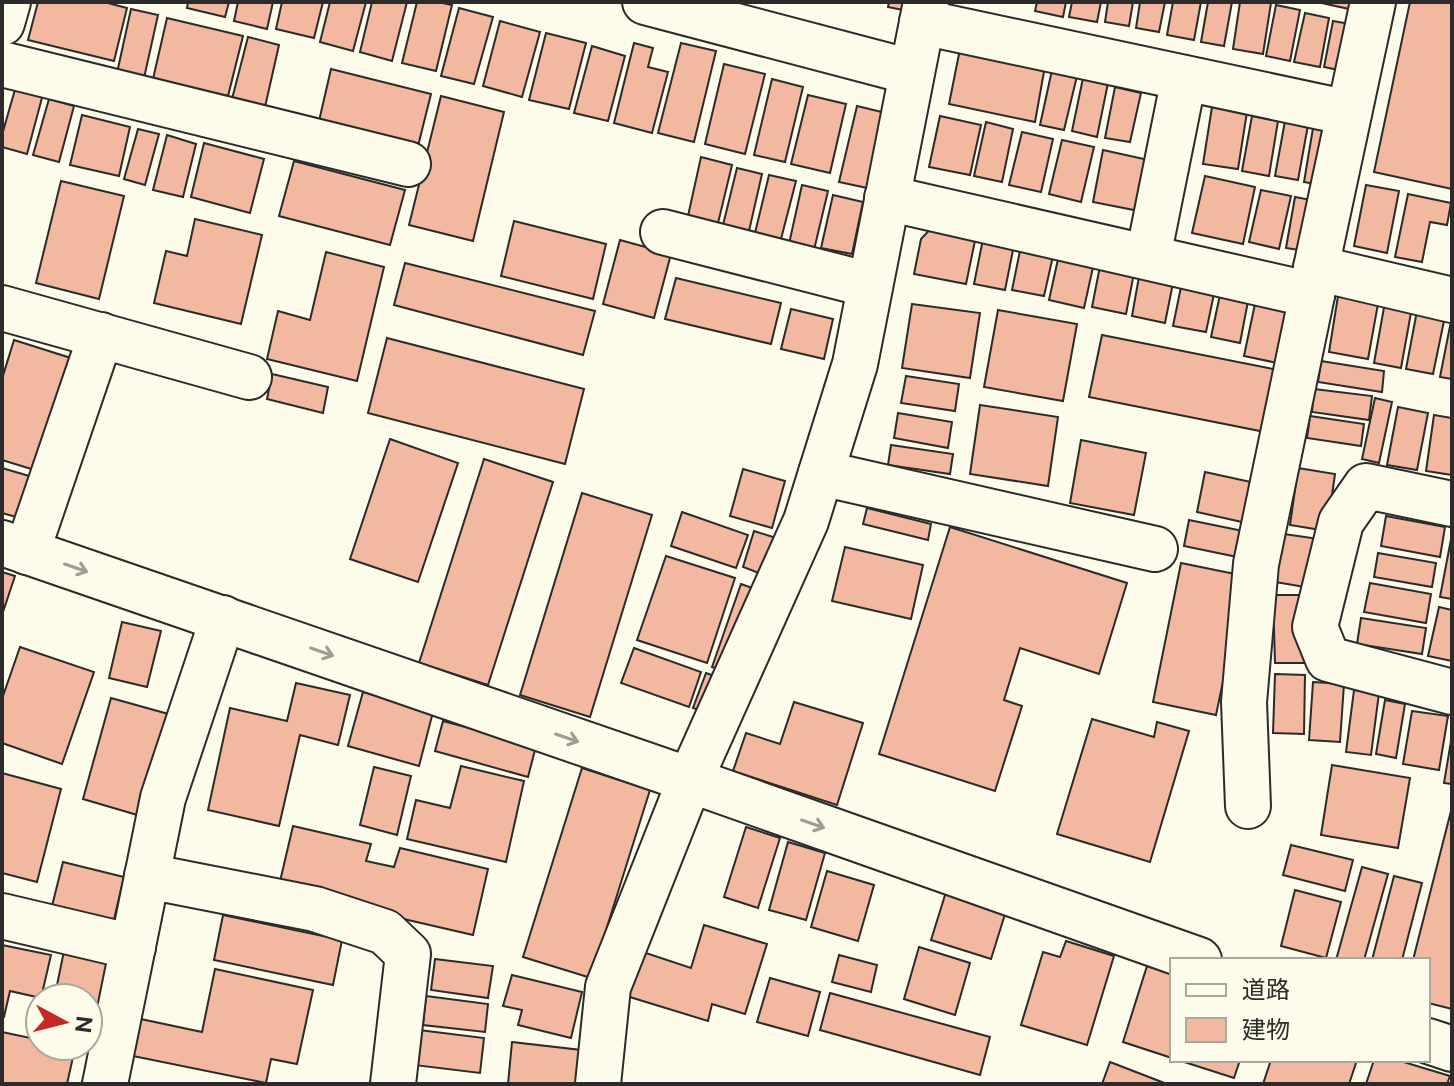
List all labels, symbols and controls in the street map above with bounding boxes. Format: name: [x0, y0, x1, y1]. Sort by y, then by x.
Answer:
one-way arrow: [63, 562, 88, 577]
one-way arrow: [309, 646, 334, 661]
one-way arrow: [555, 731, 580, 746]
one-way arrow: [800, 817, 825, 832]
legend: [1170, 958, 1430, 1062]
text: 道路: [1242, 975, 1290, 1003]
north arrow: [24, 982, 104, 1062]
text: N: [70, 1014, 98, 1035]
text: 建物: [1242, 1015, 1290, 1043]

